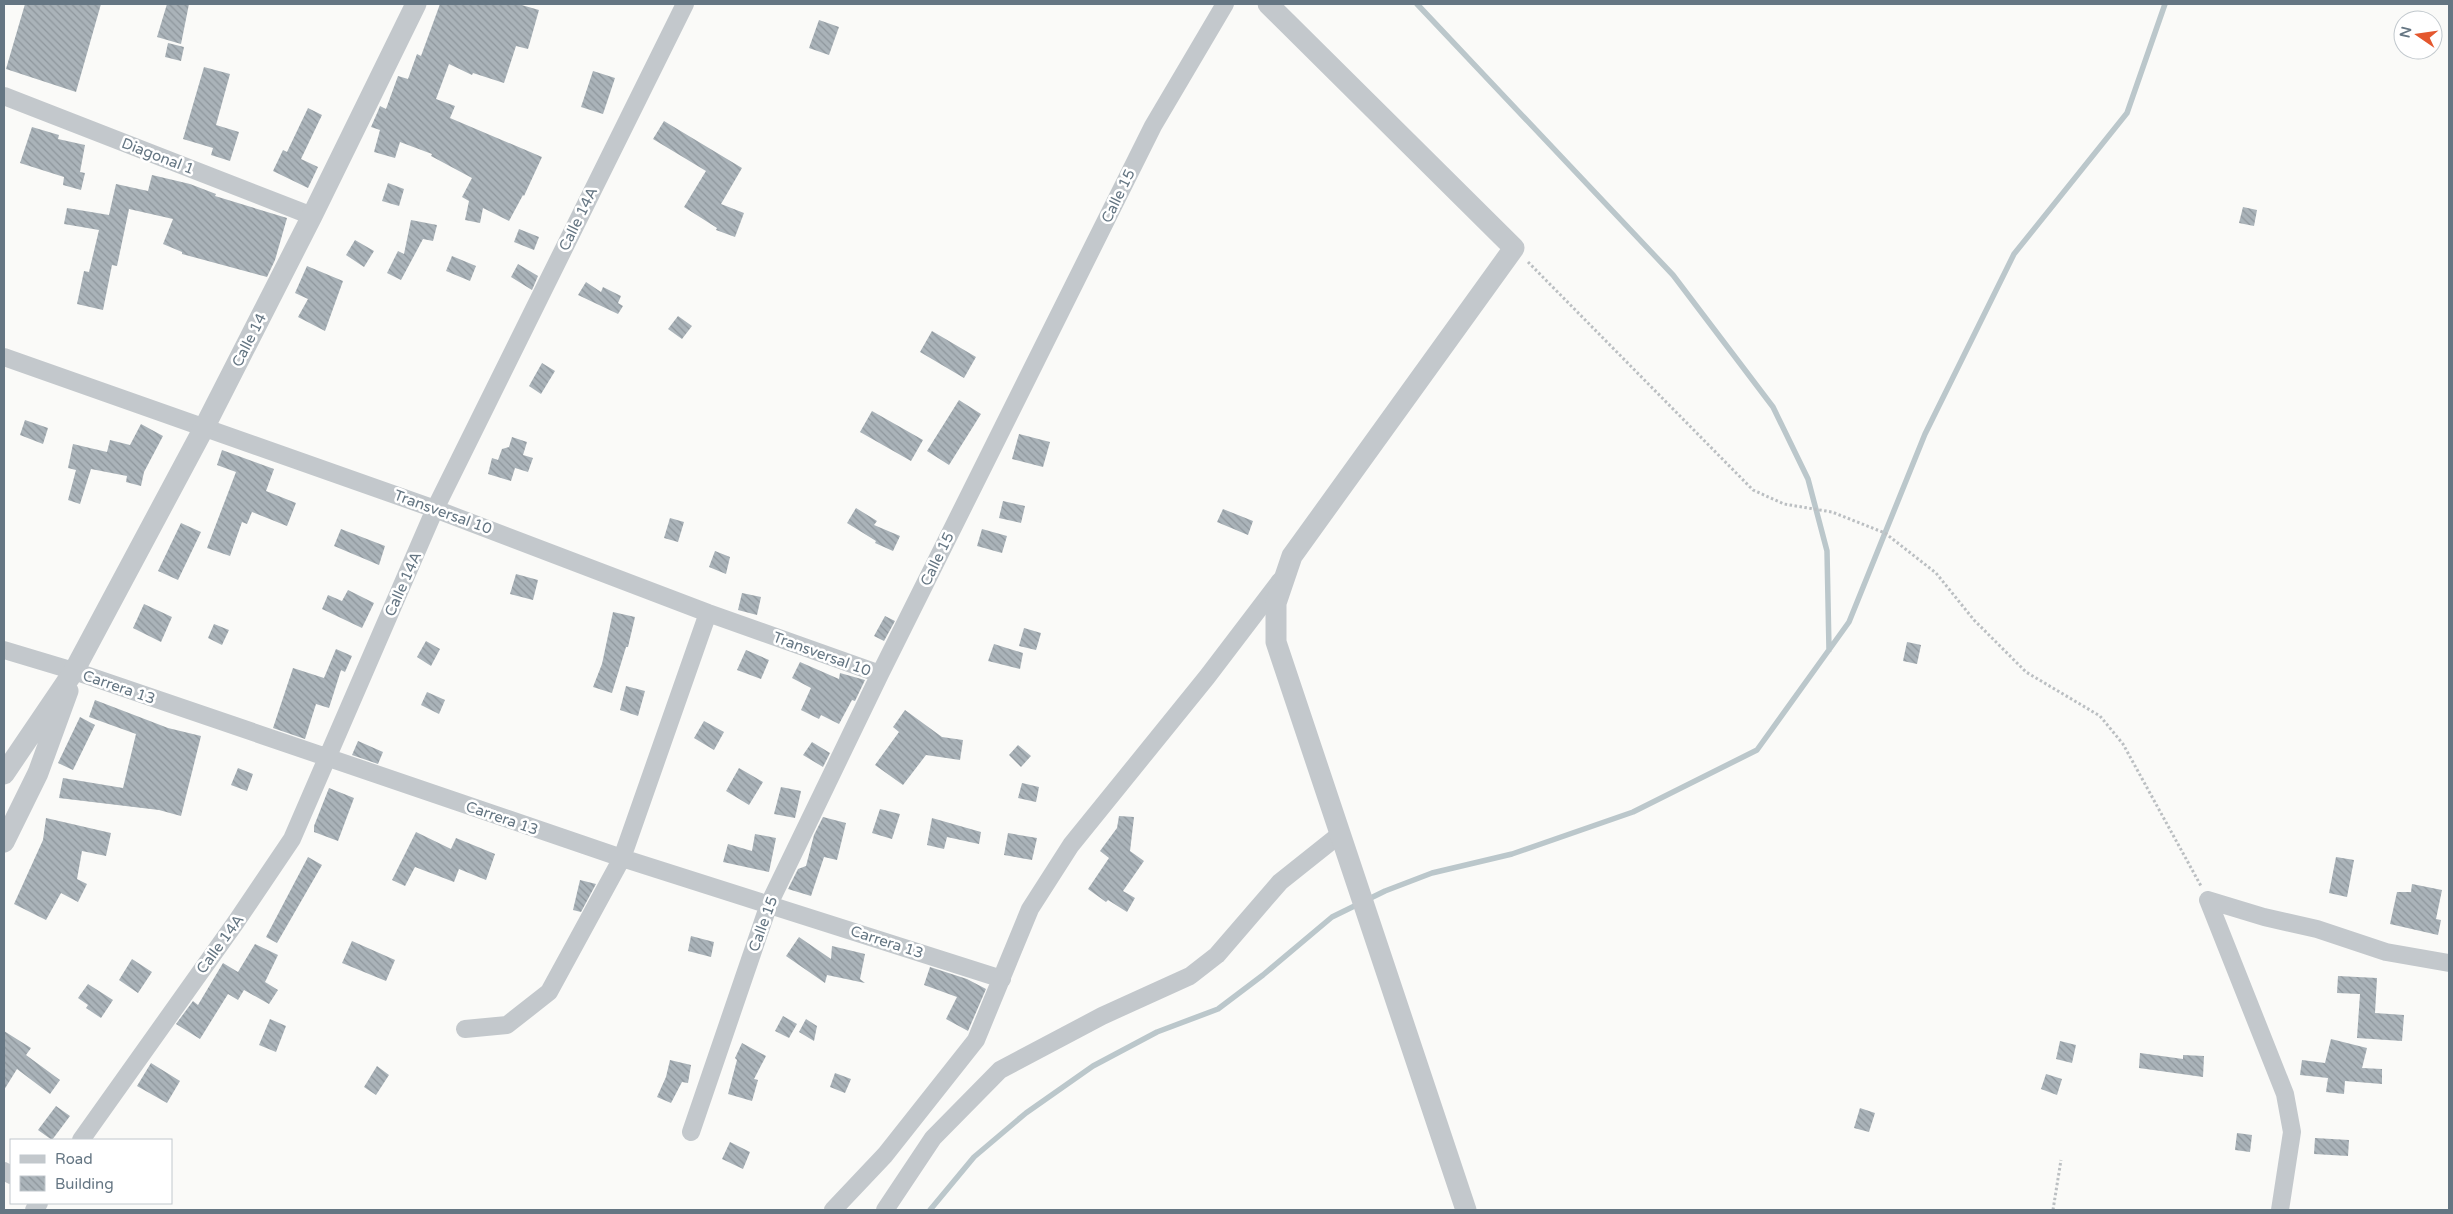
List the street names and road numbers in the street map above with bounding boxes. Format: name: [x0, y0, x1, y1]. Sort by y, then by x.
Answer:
street label: Diagonal 1: [119, 134, 197, 178]
street label: Calle 15: [1097, 166, 1139, 226]
street label: Calle 14A: [555, 184, 601, 254]
street label: Calle 14: [228, 310, 270, 370]
street label: Transversal 10: [392, 486, 494, 538]
street label: Calle 15: [916, 529, 958, 589]
street label: Calle 14A: [381, 549, 425, 619]
street label: Transversal 10: [771, 628, 873, 680]
street label: Carrera 13: [80, 666, 158, 708]
street label: Carrera 13: [463, 797, 541, 839]
street label: Calle 15: [745, 894, 781, 954]
street label: Calle 14A: [193, 911, 247, 977]
street label: Carrera 13: [848, 922, 926, 962]

